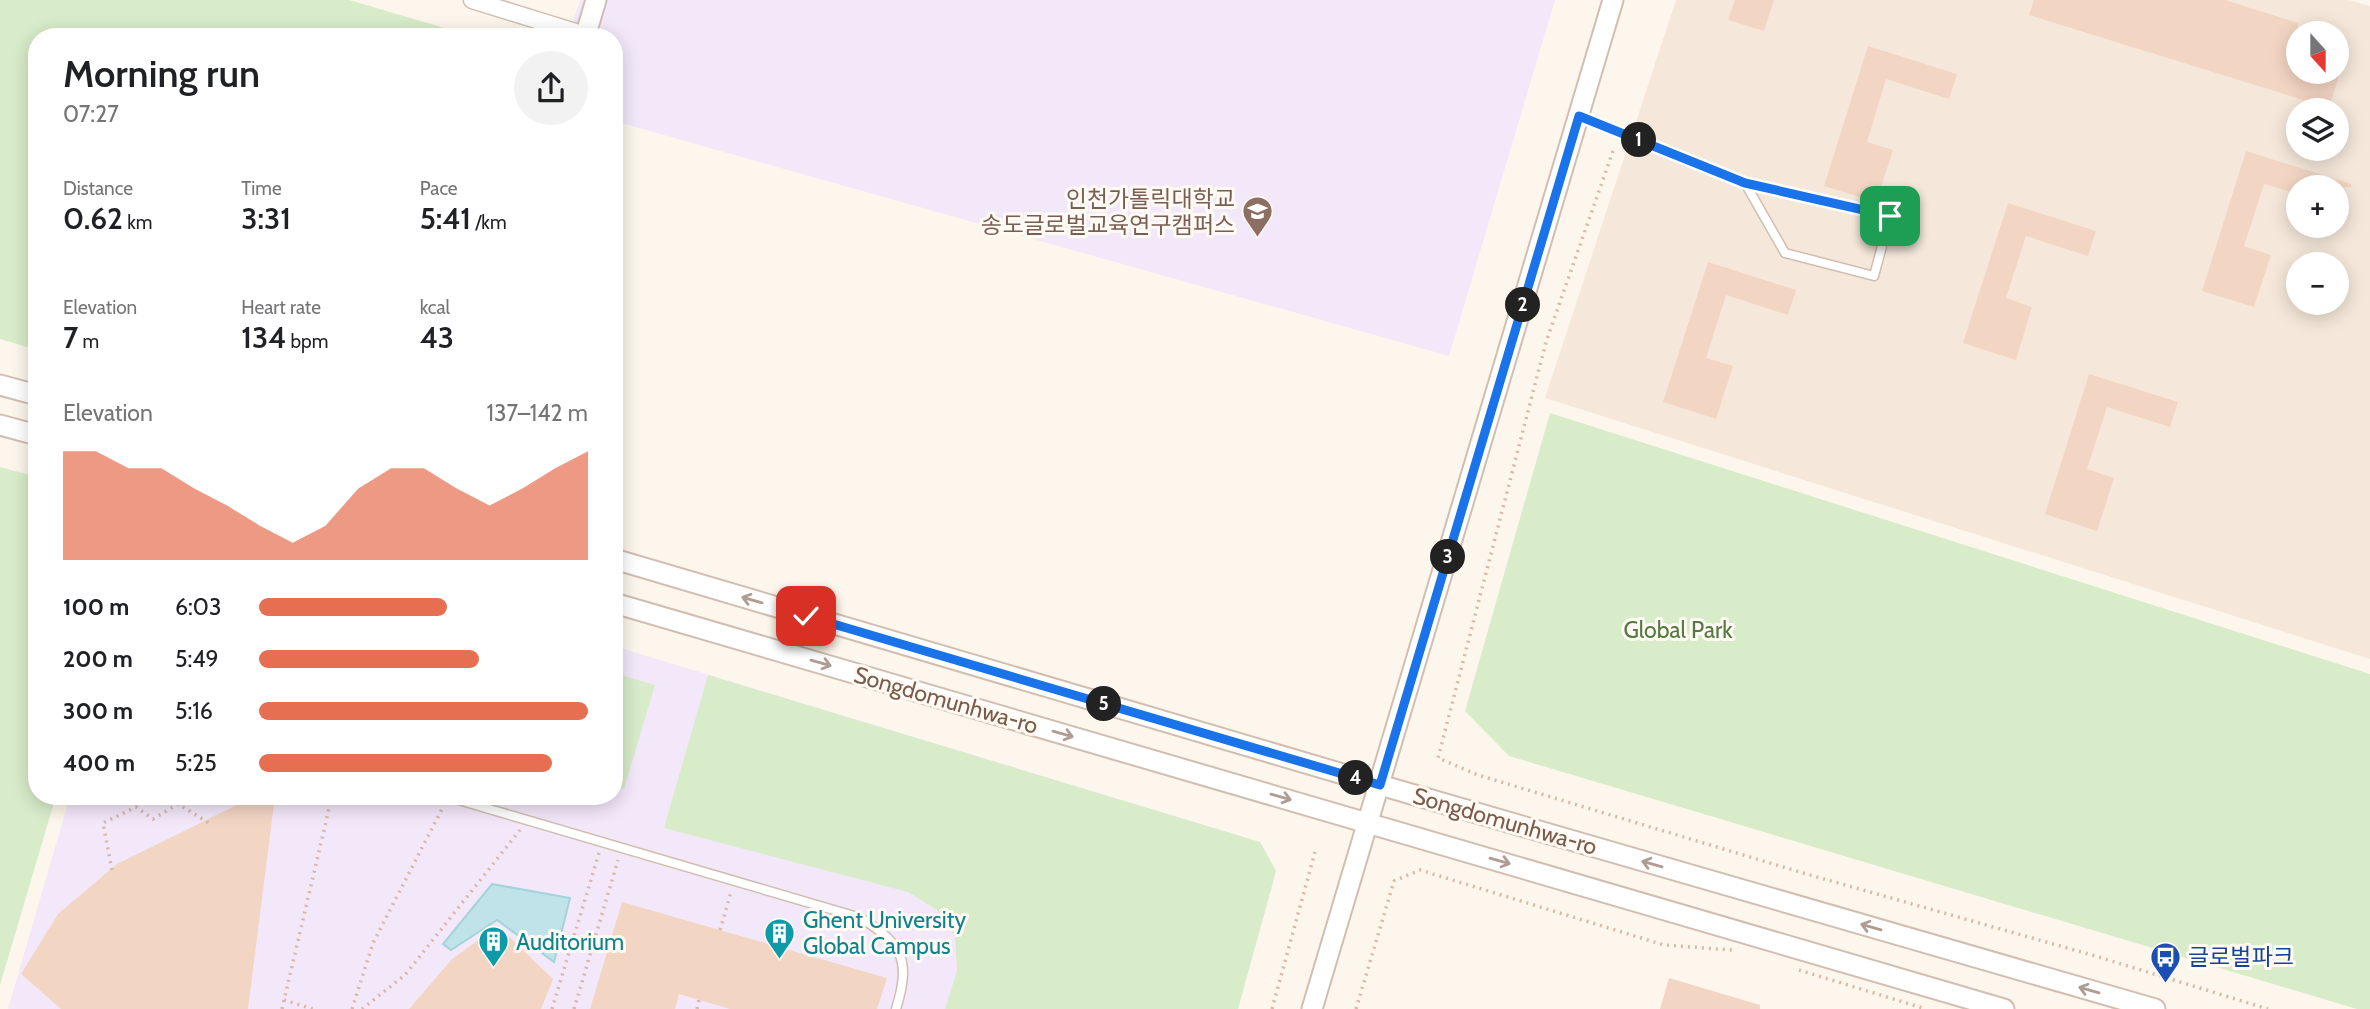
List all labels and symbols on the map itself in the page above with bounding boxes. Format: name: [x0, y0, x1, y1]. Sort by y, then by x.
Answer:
north arrow: [2286, 21, 2348, 84]
pin: 1: [1622, 122, 1656, 158]
place label: 인천가톨릭대학교 송도글로벌교육연구캠퍼스: [981, 185, 1235, 239]
pin: [1860, 186, 1920, 246]
school or university icon: 인천가톨릭대학교 송도글로벌교육연구캠퍼스: [1241, 195, 1275, 239]
pin: 2: [1506, 288, 1540, 322]
pin: 3: [1430, 540, 1466, 574]
pin: [776, 586, 836, 646]
one-way arrow: [741, 592, 763, 605]
park label: Global Park: [1623, 616, 1733, 644]
one-way arrow: [810, 658, 832, 671]
street label: Songdomunhwa-ro: [851, 660, 1041, 740]
pin: 5: [1086, 686, 1122, 722]
one-way arrow: [1052, 728, 1074, 741]
pin: 4: [1338, 760, 1374, 796]
street label: Songdomunhwa-ro: [1410, 781, 1600, 861]
one-way arrow: [1270, 792, 1292, 805]
one-way arrow: [1488, 855, 1510, 868]
one-way arrow: [1641, 856, 1663, 869]
place label: Ghent University Global Campus: [803, 906, 966, 960]
building icon: Ghent University Global Campus: [763, 916, 797, 960]
one-way arrow: [1860, 919, 1882, 932]
building icon: Auditorium: [476, 925, 510, 969]
place label: Auditorium: [516, 928, 624, 956]
bus stop icon: 글로벌파크: [2148, 940, 2182, 984]
place label: 글로벌파크: [2188, 943, 2294, 971]
one-way arrow: [2078, 983, 2101, 996]

